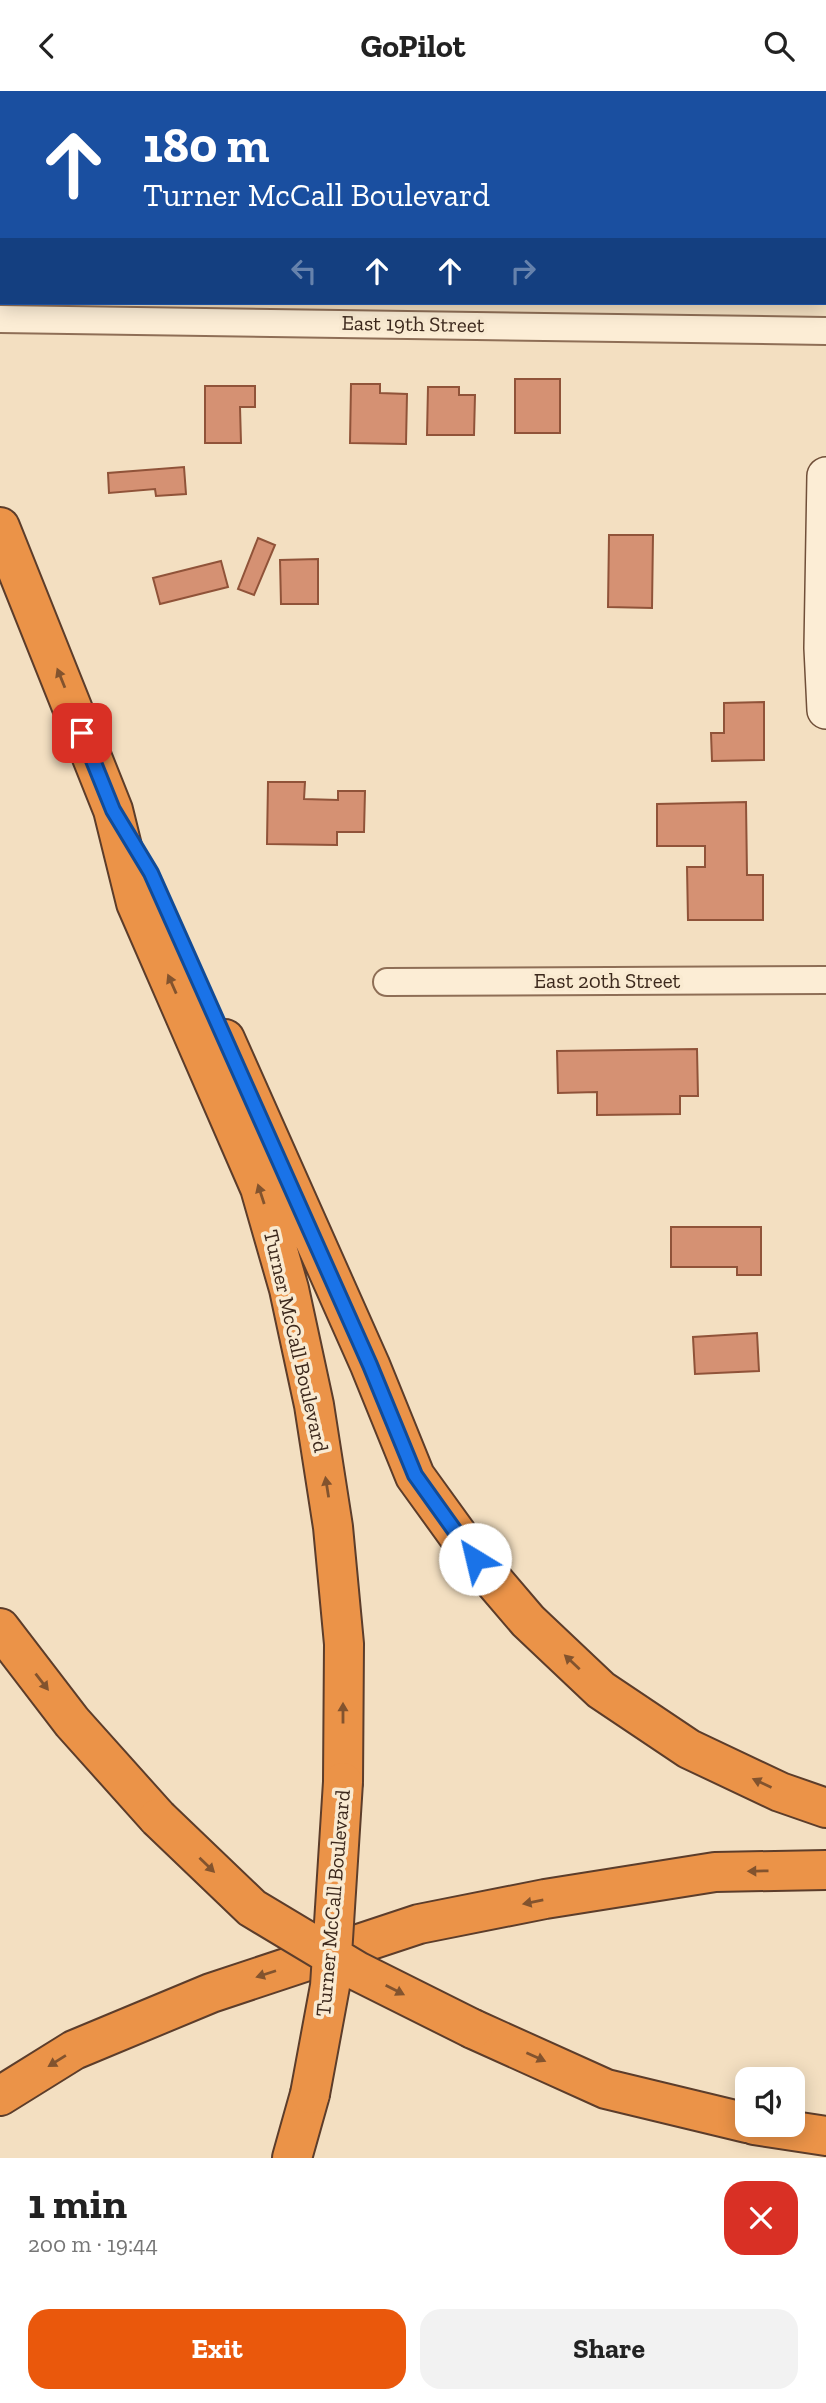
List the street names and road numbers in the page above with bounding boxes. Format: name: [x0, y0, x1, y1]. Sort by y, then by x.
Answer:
street label: East 19th Street: [341, 310, 485, 337]
street label: East 20th Street: [534, 968, 681, 993]
street label: Turner McCall Boulevard: [259, 1227, 334, 1455]
street label: Turner McCall Boulevard: [310, 1788, 355, 2017]

